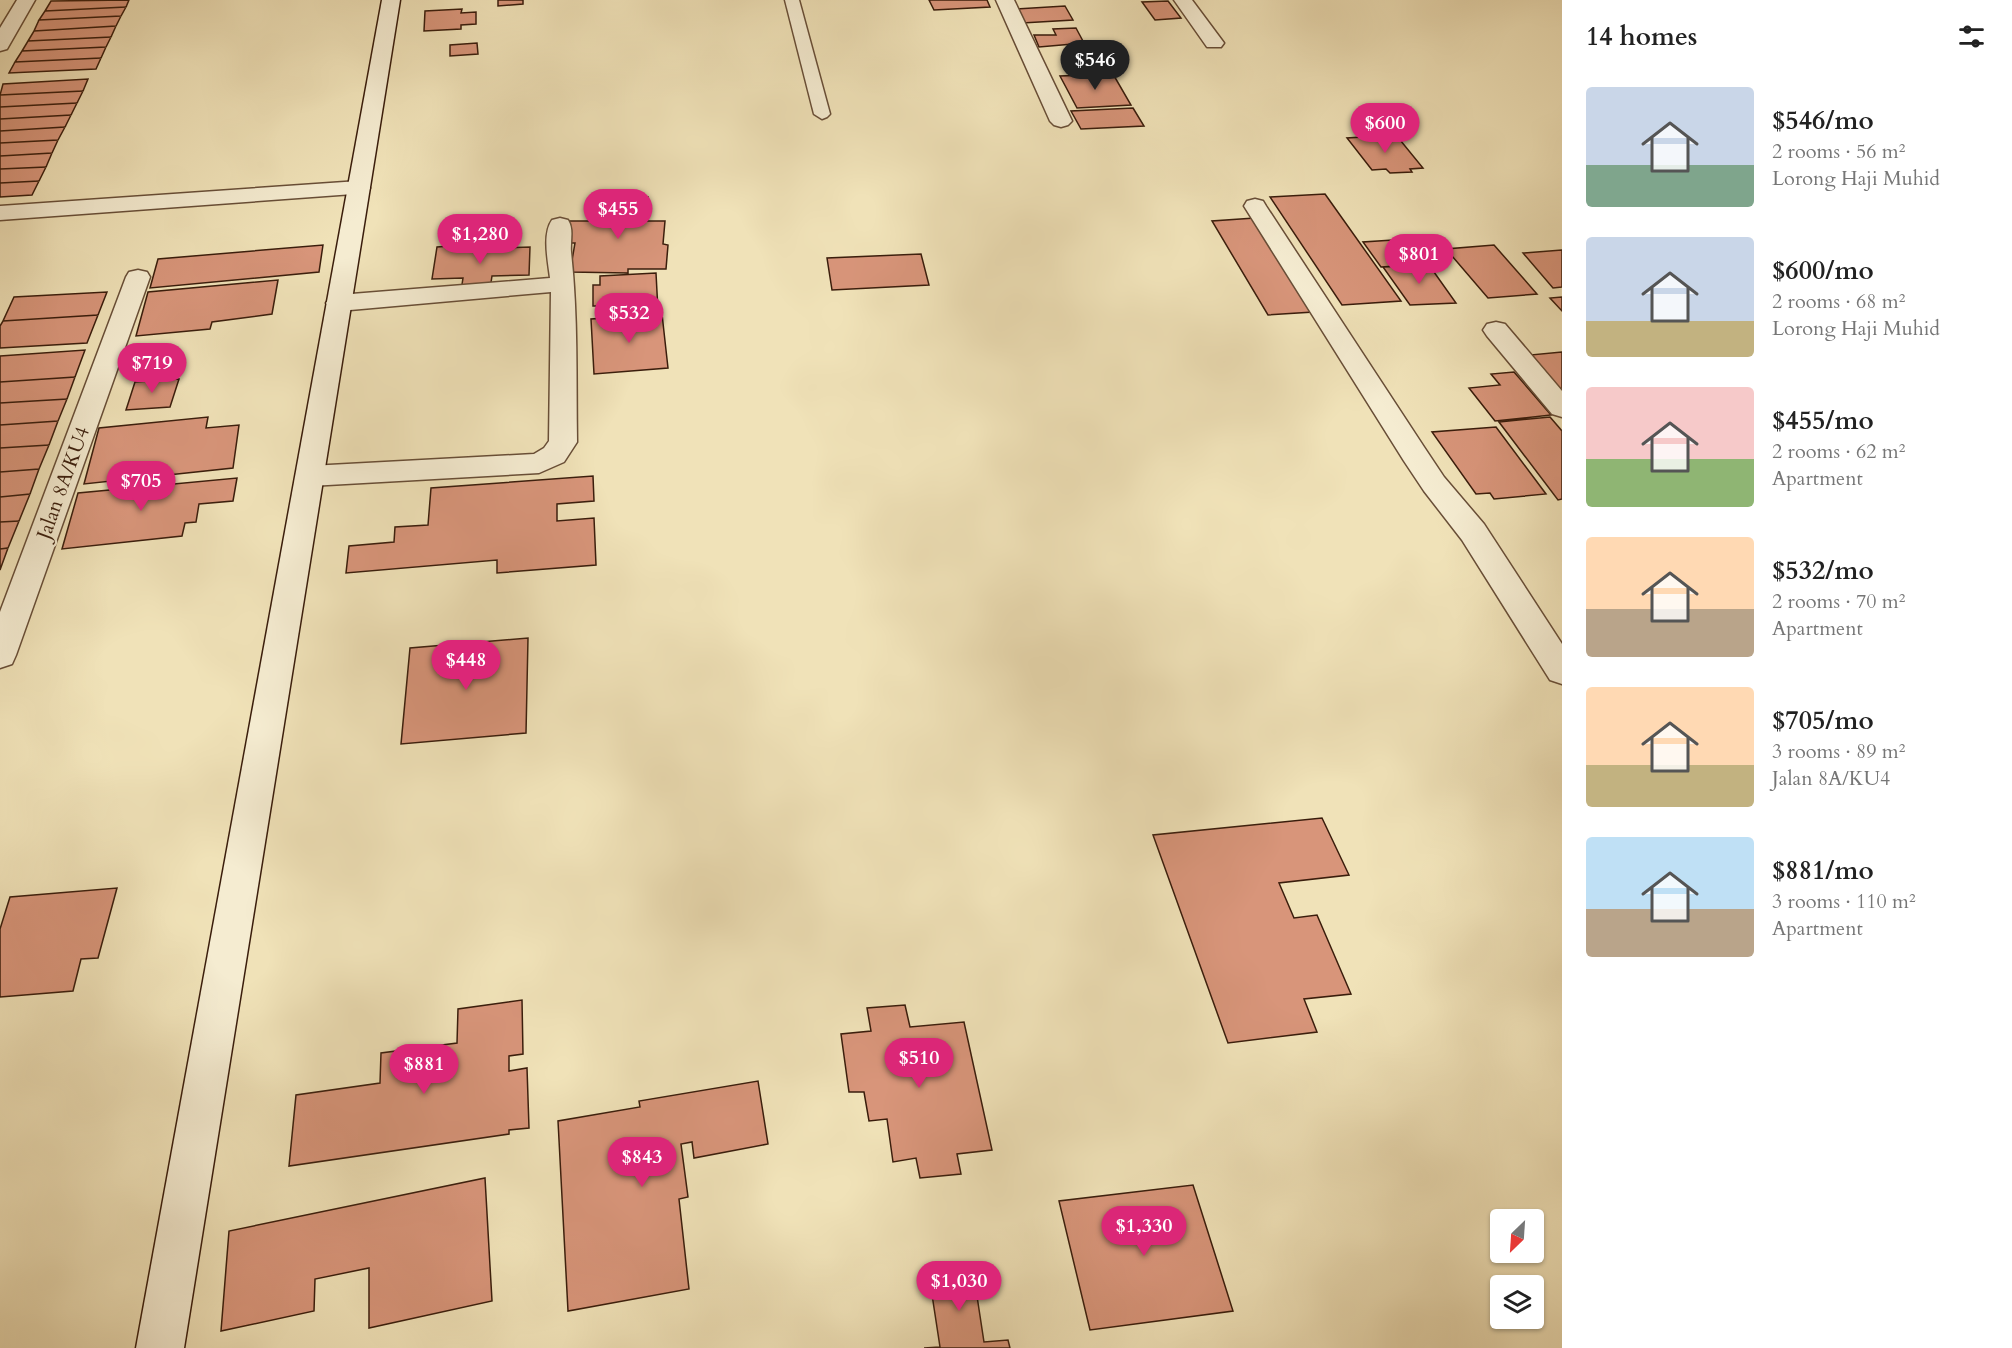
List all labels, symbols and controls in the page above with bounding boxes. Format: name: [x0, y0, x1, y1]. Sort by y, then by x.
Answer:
text: 14 homes: [1586, 19, 1697, 54]
icon: filters: [1955, 20, 1988, 53]
pin: $546: [1059, 40, 1131, 91]
text: $546: [1075, 46, 1115, 73]
pin: $600: [1349, 103, 1421, 154]
text: $546/mo: [1772, 103, 1874, 138]
text: $600: [1365, 109, 1405, 136]
icon: home: [1634, 111, 1706, 183]
text: 2 rooms · 56 m²: [1772, 138, 1905, 165]
text: Lorong Haji Muhid: [1772, 165, 1940, 192]
pin: $455: [582, 189, 654, 240]
text: $455: [598, 195, 638, 222]
pin: $1,280: [431, 214, 529, 265]
text: $1,280: [451, 220, 509, 247]
pin: $801: [1383, 234, 1455, 285]
text: $801: [1399, 240, 1439, 267]
text: $600/mo: [1772, 253, 1874, 288]
icon: home: [1634, 261, 1706, 333]
text: 2 rooms · 68 m²: [1772, 288, 1905, 315]
pin: $532: [593, 293, 665, 344]
text: $532: [609, 299, 649, 326]
text: Lorong Haji Muhid: [1772, 315, 1940, 342]
pin: $719: [116, 343, 188, 394]
text: $719: [132, 349, 172, 376]
text: $455/mo: [1772, 403, 1874, 438]
icon: home: [1634, 411, 1706, 483]
street label: Jalan 8A/KU4: [29, 423, 96, 546]
text: 2 rooms · 62 m²: [1772, 438, 1905, 465]
pin: $705: [105, 461, 177, 512]
text: Apartment: [1772, 465, 1863, 492]
text: $705: [121, 467, 161, 494]
text: $532/mo: [1772, 553, 1874, 588]
icon: home: [1634, 561, 1706, 633]
text: 2 rooms · 70 m²: [1772, 588, 1905, 615]
text: Apartment: [1772, 615, 1863, 642]
pin: $448: [430, 640, 502, 691]
text: $448: [446, 646, 486, 673]
text: $705/mo: [1772, 703, 1874, 738]
icon: home: [1634, 711, 1706, 783]
text: 3 rooms · 89 m²: [1772, 738, 1905, 765]
text: Jalan 8A/KU4: [1772, 765, 1890, 792]
text: $881/mo: [1772, 853, 1874, 888]
icon: home: [1634, 861, 1706, 933]
text: 3 rooms · 110 m²: [1772, 888, 1916, 915]
text: Apartment: [1772, 915, 1863, 942]
pin: $510: [883, 1038, 955, 1089]
pin: $881: [388, 1044, 460, 1095]
text: $510: [899, 1044, 939, 1071]
text: $881: [404, 1050, 444, 1077]
pin: $843: [606, 1137, 678, 1188]
text: $843: [622, 1143, 662, 1170]
pin: $1,330: [1095, 1206, 1193, 1257]
north arrow: [1490, 1209, 1544, 1263]
map controls: [1490, 1209, 1544, 1329]
text: $1,330: [1115, 1212, 1173, 1239]
pin: $1,030: [910, 1261, 1008, 1312]
text: $1,030: [930, 1267, 988, 1294]
button: layers: [1490, 1275, 1544, 1329]

